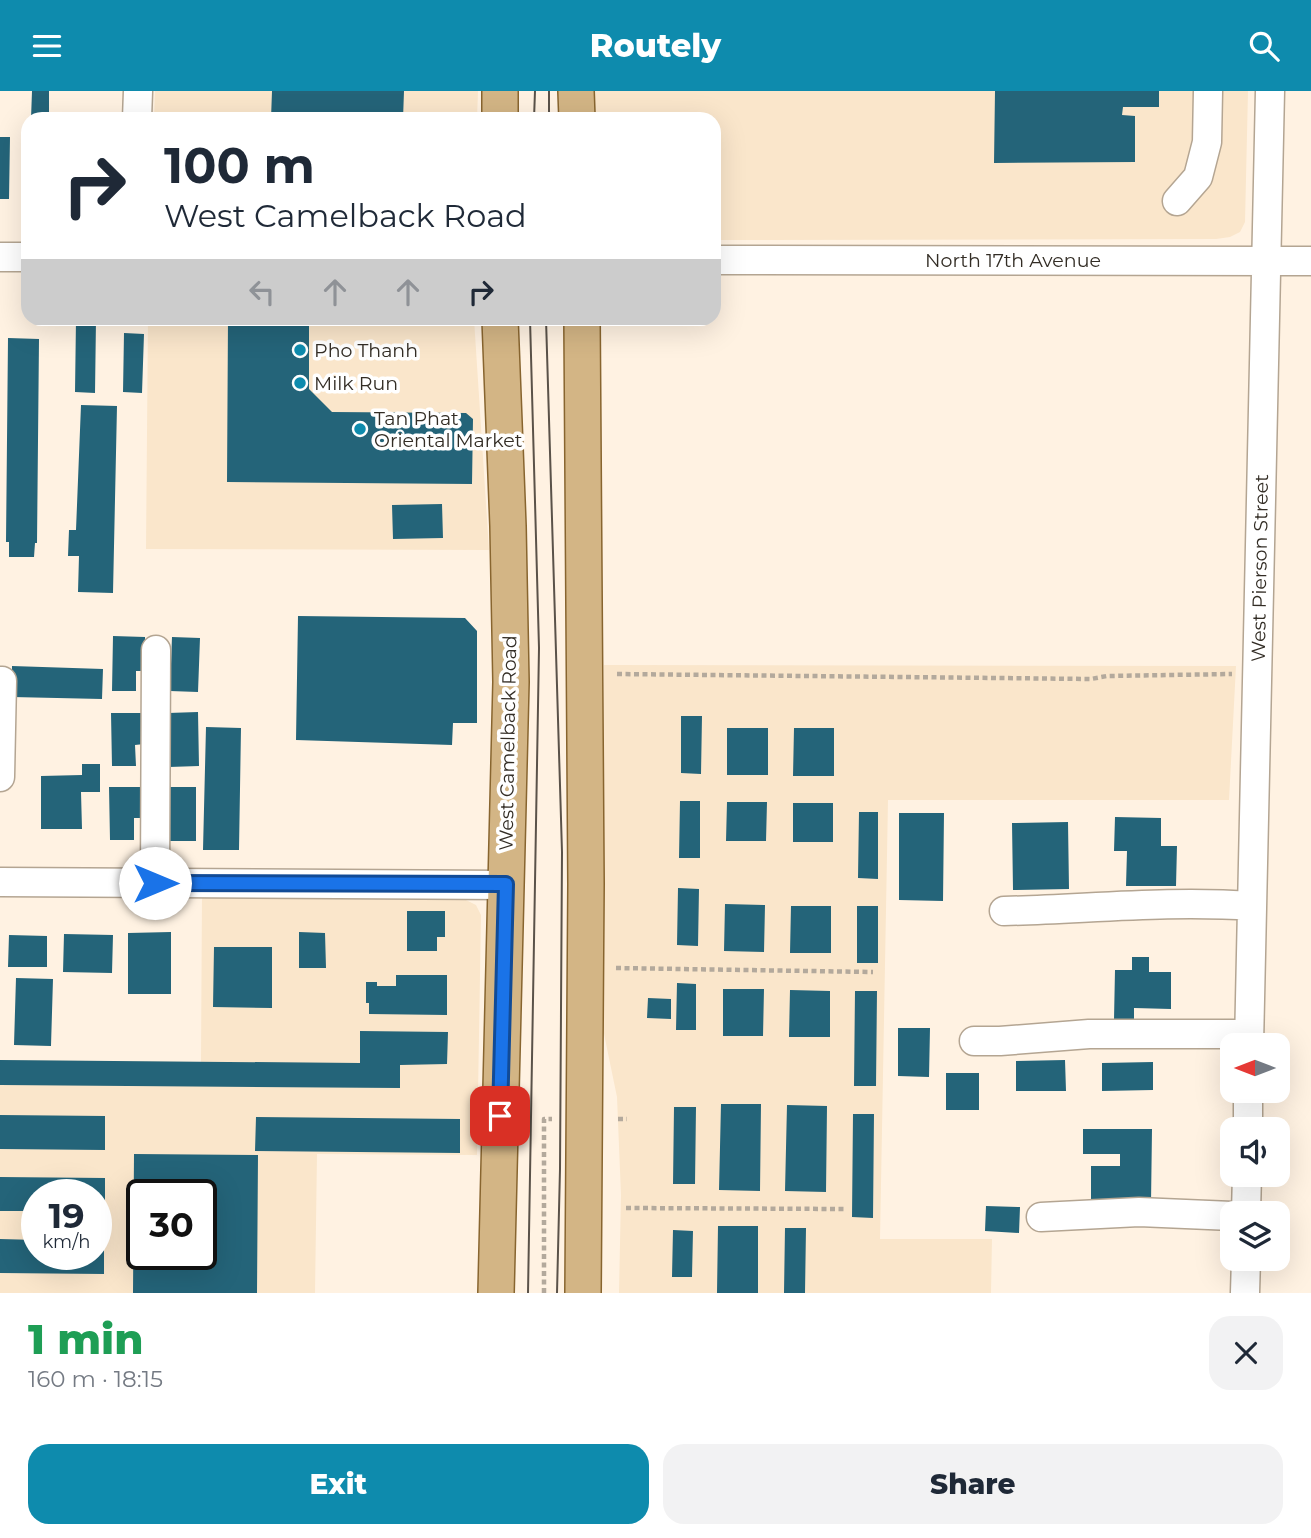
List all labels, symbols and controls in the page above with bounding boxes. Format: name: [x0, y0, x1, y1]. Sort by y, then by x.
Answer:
text: Routely: [590, 26, 721, 65]
icon: menu: [28, 27, 66, 65]
icon: search: [1245, 27, 1283, 65]
text: 100 m: [164, 136, 315, 195]
icon: right: [49, 140, 140, 231]
text: West Camelback Road: [164, 196, 527, 235]
street label: North 17th Avenue: [925, 249, 1101, 272]
icon: left: [243, 273, 281, 311]
icon: ahead: [316, 273, 354, 311]
icon: ahead: [389, 273, 427, 311]
icon: right: [462, 273, 500, 311]
place label: Pho Thanh: [314, 339, 418, 362]
marker: Pho Thanh: [292, 342, 308, 358]
place label: Milk Run: [314, 372, 398, 395]
marker: Milk Run: [292, 375, 308, 391]
place label: Tan Phat Oriental Market: [374, 407, 523, 452]
marker: Tan Phat Oriental Market: [352, 421, 368, 437]
street label: West Pierson Street: [1247, 474, 1273, 662]
street label: West Camelback Road: [495, 635, 521, 851]
position arrow: [118, 846, 192, 920]
north arrow: [1220, 1033, 1290, 1103]
map controls: [1220, 1033, 1290, 1271]
pin: [470, 1086, 530, 1146]
icon: arrive: [481, 1097, 519, 1135]
button: sound: [1220, 1117, 1290, 1187]
speed limit sign: 30: [126, 1179, 217, 1270]
text: 19: [48, 1194, 85, 1237]
button: layers: [1220, 1201, 1290, 1271]
text: km/h: [42, 1231, 91, 1253]
text: 1 min: [28, 1313, 144, 1365]
button: close: [1209, 1316, 1283, 1390]
text: 160 m · 18:15: [28, 1365, 163, 1393]
button: Exit: [28, 1444, 649, 1524]
button: Share: [663, 1444, 1283, 1524]

